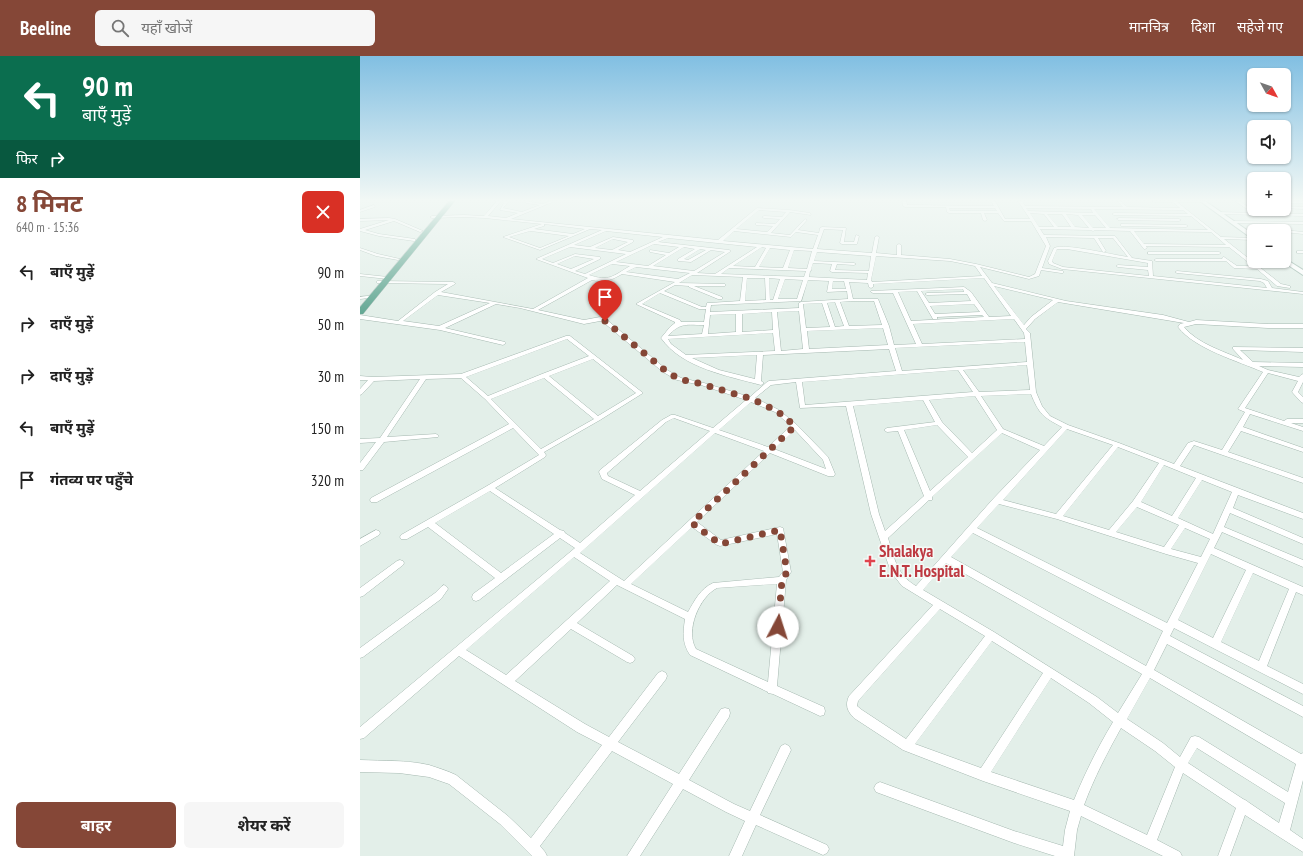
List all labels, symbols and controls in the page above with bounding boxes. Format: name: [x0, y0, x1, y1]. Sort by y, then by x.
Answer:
search box: [95, 10, 375, 46]
text: Beeline: [20, 16, 71, 40]
icon: search: [109, 17, 131, 39]
text: यहाँ खोजें: [141, 18, 192, 37]
text: मानचित्र: [1129, 18, 1169, 36]
text: दिशा: [1191, 18, 1215, 36]
text: सहेजे गए: [1237, 18, 1283, 36]
text: 90 m: [82, 67, 133, 104]
north arrow: [1247, 68, 1291, 112]
map controls: [1247, 68, 1291, 268]
icon: left: [16, 72, 68, 124]
text: बाएँ मुड़ें: [82, 103, 131, 126]
button: sound: [1247, 120, 1291, 164]
icon: right: [46, 148, 68, 170]
text: फिर: [16, 149, 38, 168]
button: +: [1247, 172, 1291, 216]
text: 8 मिनट: [16, 188, 83, 219]
button: close: [302, 191, 344, 233]
text: 640 m · 15:36: [16, 219, 79, 236]
button: −: [1247, 224, 1291, 268]
icon: left: [16, 261, 38, 283]
text: बाएँ मुड़ें: [50, 262, 94, 281]
text: 90 m: [318, 263, 344, 282]
pin: [588, 280, 622, 321]
icon: arrive: [594, 286, 616, 308]
icon: right: [16, 313, 38, 335]
text: दाएँ मुड़ें: [50, 314, 93, 333]
text: 50 m: [318, 315, 344, 334]
icon: right: [16, 365, 38, 387]
text: दाएँ मुड़ें: [50, 366, 93, 385]
text: 30 m: [318, 367, 344, 386]
icon: left: [16, 417, 38, 439]
text: बाएँ मुड़ें: [50, 418, 94, 437]
text: 150 m: [311, 419, 344, 438]
icon: arrive: [16, 469, 38, 491]
text: गंतव्य पर पहुँचे: [50, 470, 133, 489]
text: 320 m: [311, 471, 344, 490]
place label: Shalakya E.N.T. Hospital: [879, 540, 965, 582]
marker: Shalakya E.N.T. Hospital: [864, 555, 876, 567]
position arrow: [757, 606, 799, 648]
button: बाहर: [16, 802, 176, 848]
button: शेयर करें: [184, 802, 344, 848]

